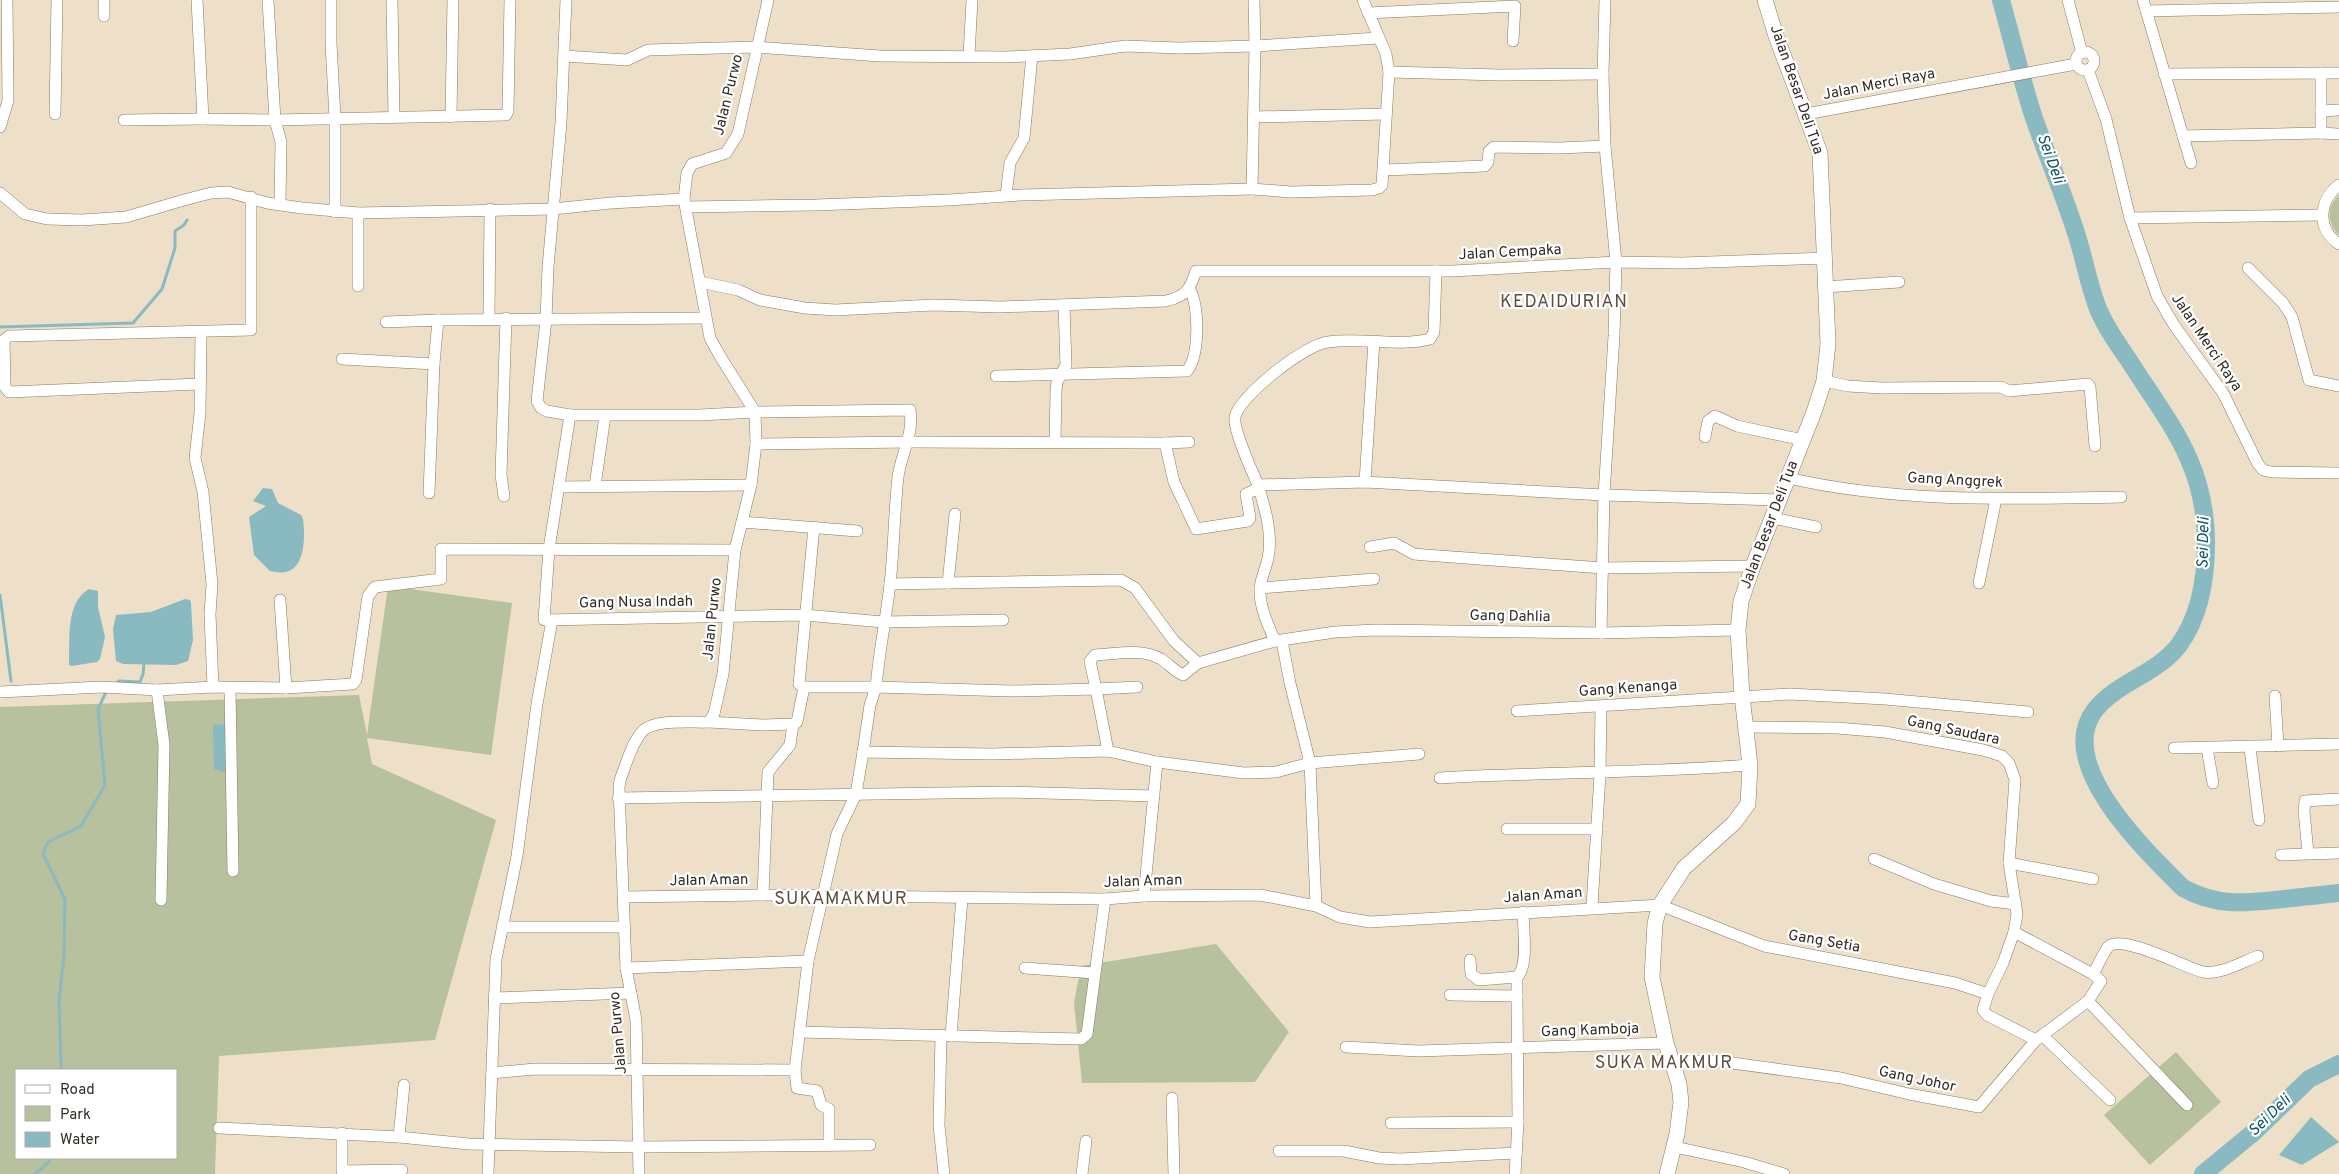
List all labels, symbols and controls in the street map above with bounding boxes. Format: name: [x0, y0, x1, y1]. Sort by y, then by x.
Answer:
street label: Jalan Besar Deli Tua: [1765, 23, 1827, 157]
street label: Jalan Purwo: [710, 53, 748, 137]
street label: Jalan Merci Raya: [1821, 65, 1937, 105]
water label: Sei Deli: [2032, 131, 2069, 188]
street label: Jalan Cempaka: [1458, 241, 1562, 265]
street label: Jalan Merci Raya: [2166, 290, 2246, 396]
district label: KEDAIDURIAN: [1500, 291, 1628, 314]
street label: Jalan Besar Deli Tua: [1737, 458, 1803, 592]
street label: Gang Anggrek: [1907, 469, 2003, 493]
water label: Sei Deli: [2194, 516, 2214, 569]
street label: Jalan Purwo: [699, 577, 727, 661]
street label: Gang Nusa Indah: [579, 593, 693, 613]
street label: Gang Dahlia: [1469, 607, 1551, 627]
street label: Gang Kenanga: [1578, 676, 1678, 702]
street label: Gang Saudara: [1905, 712, 2001, 750]
street label: Jalan Aman: [669, 871, 749, 891]
street label: Jalan Aman: [1103, 871, 1183, 893]
street label: Jalan Aman: [1503, 884, 1583, 908]
district label: SUKAMAKMUR: [774, 888, 908, 911]
street label: Gang Setia: [1787, 926, 1861, 958]
street label: Jalan Purwo: [606, 991, 632, 1075]
street label: Gang Kamboja: [1541, 1020, 1639, 1042]
district label: SUKA MAKMUR: [1595, 1052, 1733, 1075]
street label: Gang Johor: [1877, 1063, 1957, 1097]
legend: [15, 1069, 178, 1159]
text: Road: [60, 1081, 95, 1100]
water label: Sei Deli: [2245, 1090, 2296, 1141]
text: Park: [60, 1106, 91, 1125]
text: Water: [60, 1131, 100, 1150]

